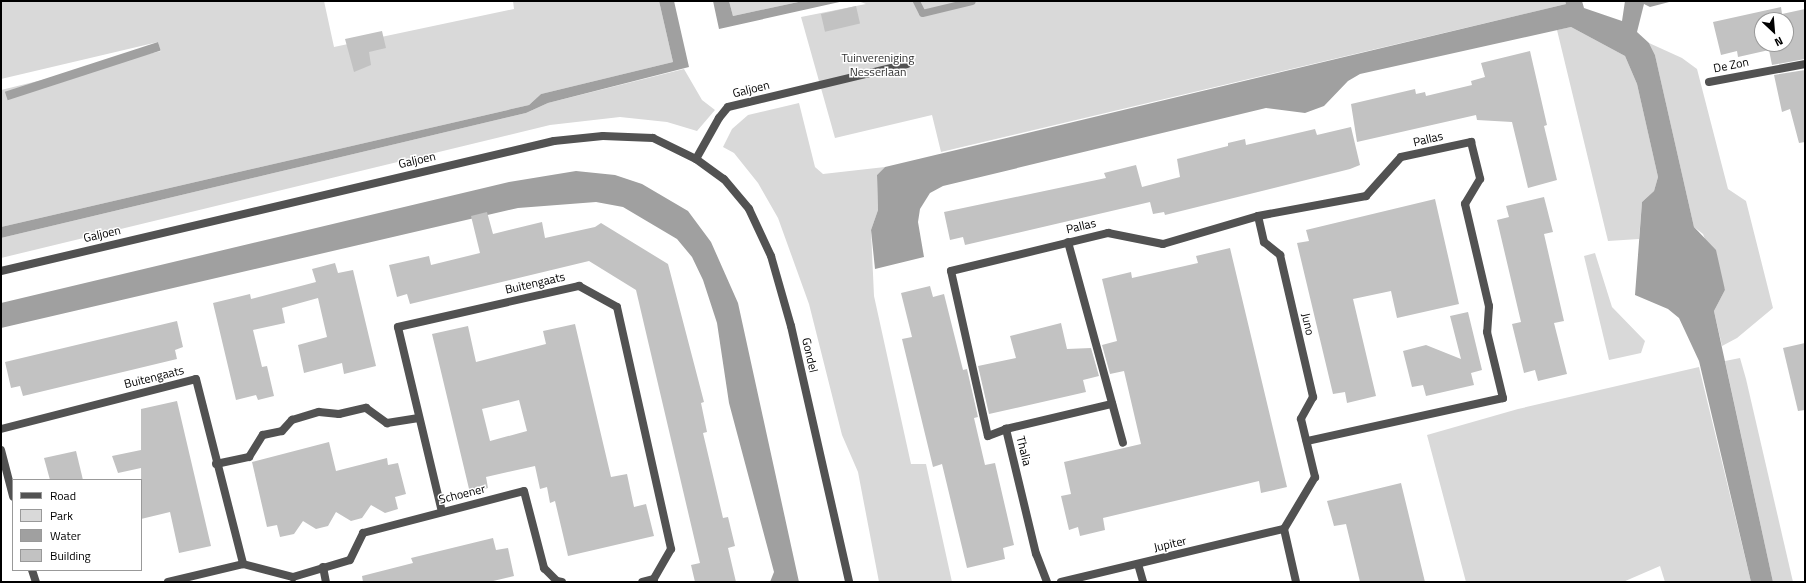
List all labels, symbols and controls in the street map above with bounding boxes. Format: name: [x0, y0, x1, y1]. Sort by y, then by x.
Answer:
north arrow: [1754, 12, 1794, 52]
text: N: [1772, 33, 1786, 51]
park label: Tuinvereniging Nesserlaan: [842, 51, 914, 79]
street label: De Zon: [1712, 55, 1750, 75]
street label: Galjoen: [731, 77, 771, 101]
street label: Pallas: [1412, 129, 1444, 149]
street label: Galjoen: [397, 149, 437, 171]
street label: Pallas: [1065, 216, 1097, 236]
street label: Galjoen: [82, 223, 122, 245]
street label: Buitengaats: [504, 269, 566, 297]
street label: Juno: [1298, 311, 1318, 337]
street label: Gondel: [799, 336, 821, 374]
street label: Buitengaats: [123, 363, 185, 391]
street label: Thalia: [1013, 435, 1035, 467]
legend: [12, 479, 142, 571]
street label: Schoener: [437, 481, 487, 507]
text: Road: [50, 486, 76, 505]
text: Park: [50, 506, 73, 525]
text: Water: [50, 526, 81, 545]
street label: Jupiter: [1152, 533, 1188, 555]
text: Building: [50, 546, 91, 565]

